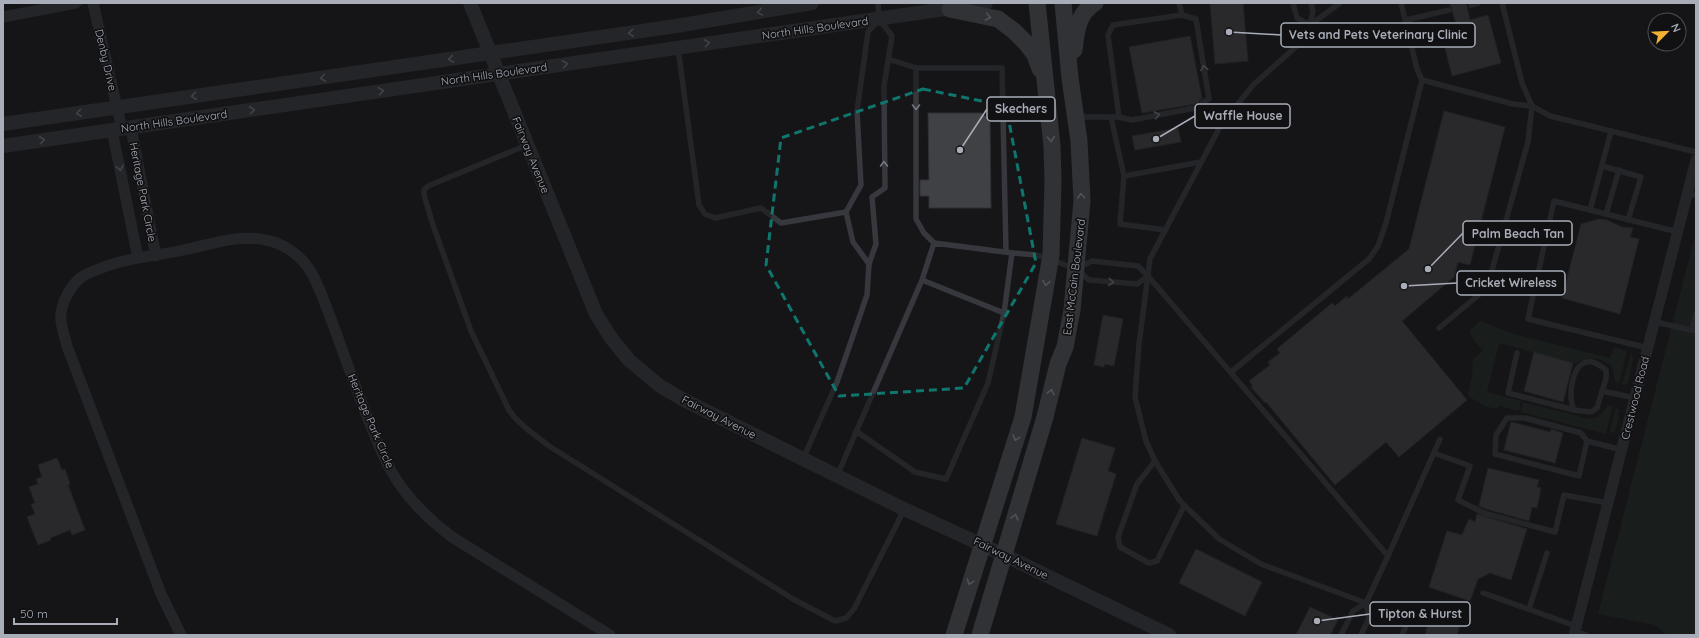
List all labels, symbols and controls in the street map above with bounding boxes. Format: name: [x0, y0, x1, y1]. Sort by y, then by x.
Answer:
one-way arrow: [757, 7, 763, 16]
one-way arrow: [985, 12, 991, 21]
north arrow: [1647, 12, 1687, 52]
street label: North Hills Boulevard: [761, 14, 869, 42]
text: N: [1668, 21, 1684, 34]
callout: Vets and Pets Veterinary Clinic: [1281, 23, 1475, 47]
text: Vets and Pets Veterinary Clinic: [1289, 27, 1467, 42]
street label: Denby Drive: [92, 28, 120, 92]
one-way arrow: [628, 28, 634, 37]
one-way arrow: [704, 39, 711, 48]
one-way arrow: [448, 54, 454, 63]
street label: North Hills Boulevard: [440, 60, 548, 88]
one-way arrow: [562, 60, 568, 69]
one-way arrow: [1200, 65, 1209, 71]
one-way arrow: [320, 73, 326, 82]
one-way arrow: [378, 87, 384, 96]
one-way arrow: [191, 91, 197, 100]
callout: Skechers: [987, 97, 1055, 121]
text: Skechers: [995, 101, 1047, 116]
one-way arrow: [912, 104, 920, 110]
callout: Waffle House: [1195, 104, 1290, 128]
one-way arrow: [249, 106, 255, 115]
street label: North Hills Boulevard: [120, 107, 228, 135]
one-way arrow: [76, 108, 82, 117]
text: Waffle House: [1204, 108, 1282, 123]
one-way arrow: [1154, 111, 1160, 120]
street label: Fairway Avenue: [509, 115, 553, 195]
one-way arrow: [39, 136, 45, 145]
one-way arrow: [1047, 136, 1056, 142]
street label: Heritage Park Circle: [126, 141, 160, 243]
one-way arrow: [880, 161, 889, 167]
one-way arrow: [115, 165, 123, 171]
one-way arrow: [1077, 193, 1086, 199]
street label: East McCain Boulevard: [1060, 218, 1088, 336]
callout: Palm Beach Tan: [1463, 221, 1572, 245]
text: Palm Beach Tan: [1472, 226, 1564, 241]
callout: Cricket Wireless: [1457, 271, 1565, 295]
text: Cricket Wireless: [1465, 275, 1557, 290]
one-way arrow: [1108, 277, 1114, 286]
one-way arrow: [1042, 280, 1051, 286]
street label: Crestwood Road: [1618, 355, 1652, 441]
street label: Heritage Park Circle: [345, 372, 397, 470]
one-way arrow: [1046, 389, 1055, 396]
street label: Fairway Avenue: [679, 392, 759, 442]
one-way arrow: [1012, 434, 1021, 441]
one-way arrow: [1010, 514, 1019, 521]
street label: Fairway Avenue: [971, 534, 1051, 582]
one-way arrow: [966, 578, 975, 585]
scale bar: [14, 600, 117, 626]
callout: Tipton & Hurst: [1370, 602, 1470, 626]
text: 50 m: [20, 606, 48, 621]
text: Tipton & Hurst: [1378, 606, 1462, 621]

